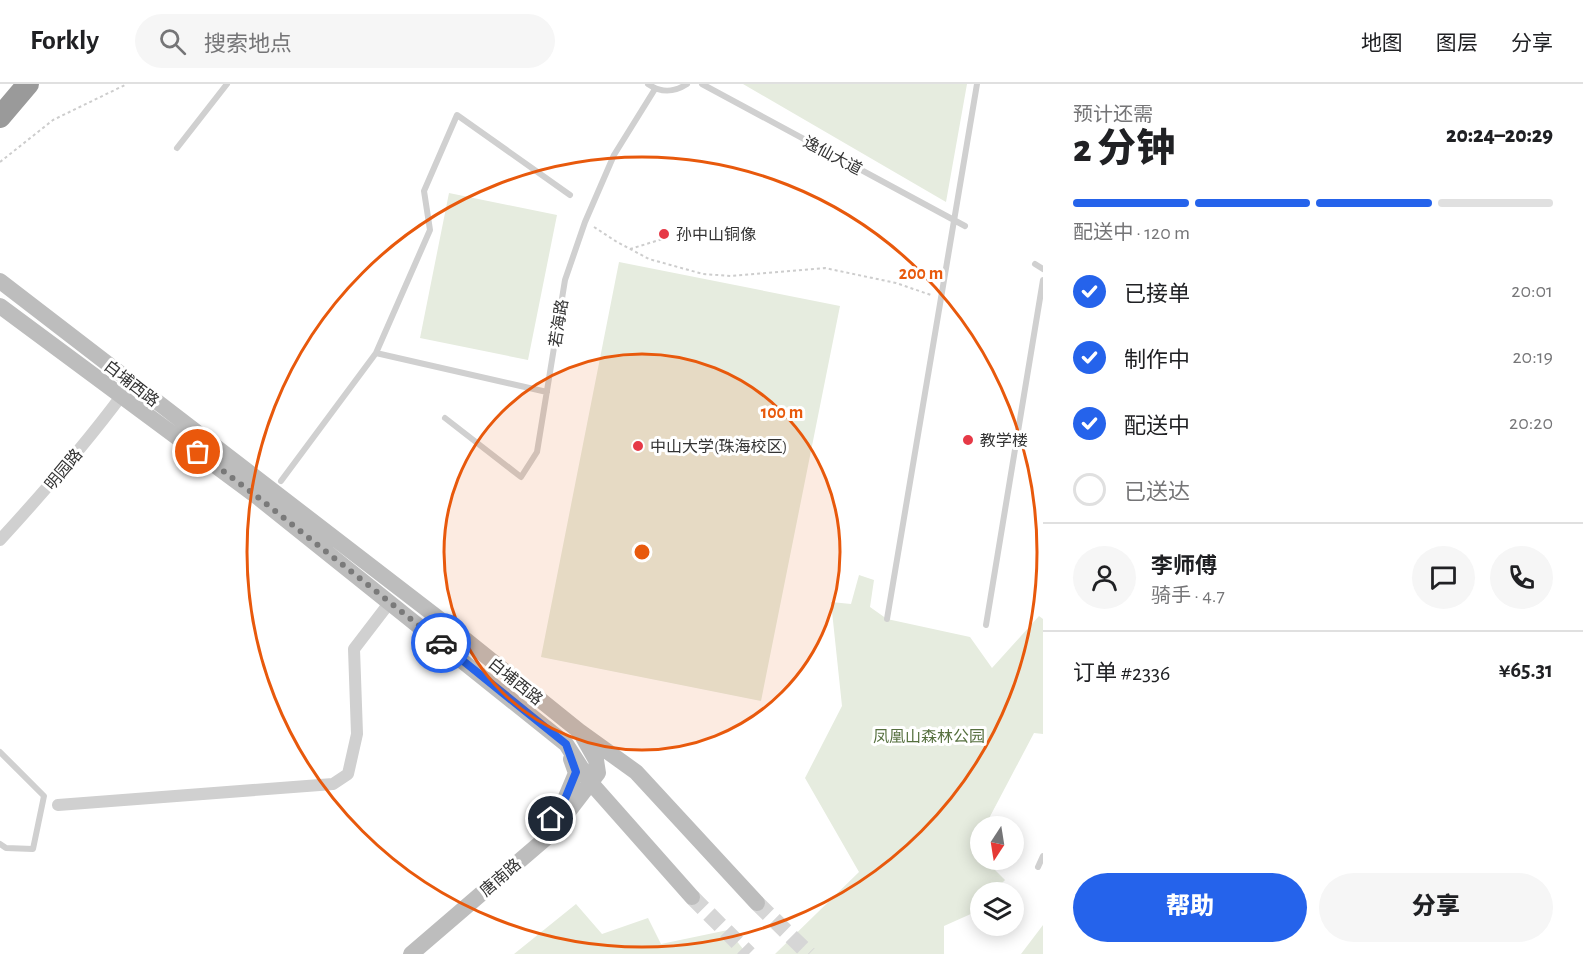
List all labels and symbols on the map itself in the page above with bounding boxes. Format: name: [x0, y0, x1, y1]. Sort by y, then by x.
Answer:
street label: 逸仙大道: [801, 133, 865, 178]
place label: 孙中山铜像: [676, 226, 756, 243]
marker: 孙中山铜像: [657, 227, 671, 241]
text: 200 m: [899, 265, 943, 283]
street label: 若海路: [546, 298, 571, 348]
street label: 白埔西路: [101, 357, 162, 410]
text: 100 m: [761, 404, 803, 422]
pin: [172, 426, 223, 477]
place label: 教学楼: [980, 432, 1028, 449]
marker: 教学楼: [961, 433, 975, 447]
place label: 中山大学(珠海校区): [650, 438, 788, 455]
marker: 中山大学(珠海校区): [631, 439, 645, 453]
street label: 明园路: [41, 445, 85, 493]
centre of rings: [632, 542, 652, 562]
courier: [411, 613, 471, 673]
street label: 白埔西路: [485, 655, 546, 708]
park label: 凤凰山森林公园: [873, 728, 985, 745]
pin: [525, 793, 576, 844]
north arrow: [970, 816, 1024, 870]
street label: 唐南路: [477, 855, 524, 900]

